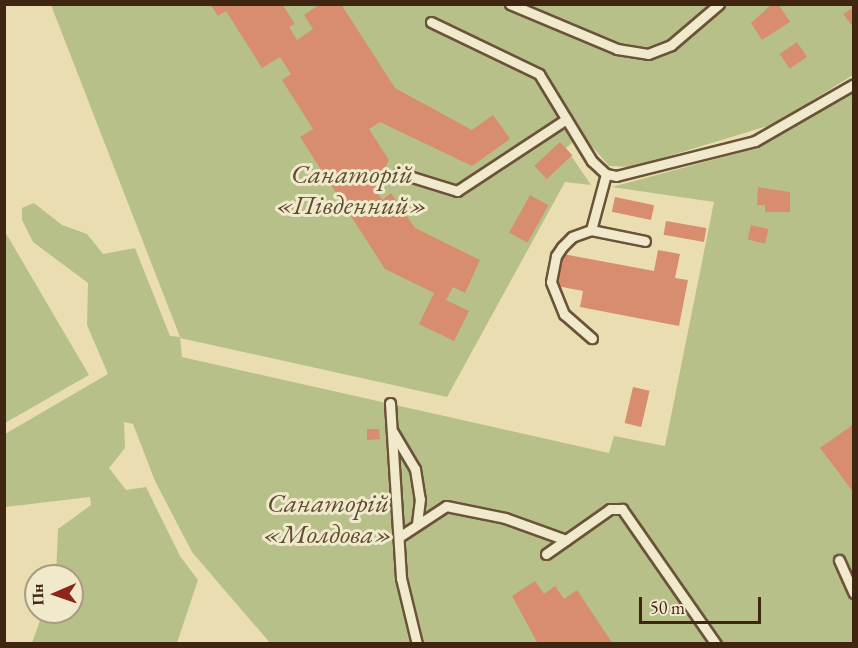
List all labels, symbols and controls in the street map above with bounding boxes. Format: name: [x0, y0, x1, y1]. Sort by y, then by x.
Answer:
park label: Санаторій «Південний»: [276, 157, 428, 220]
park label: Санаторій «Молдова»: [263, 486, 393, 549]
north arrow: [24, 564, 84, 624]
text: Пн: [27, 583, 48, 606]
scale bar: [642, 585, 764, 623]
text: 50 m: [650, 596, 685, 619]

